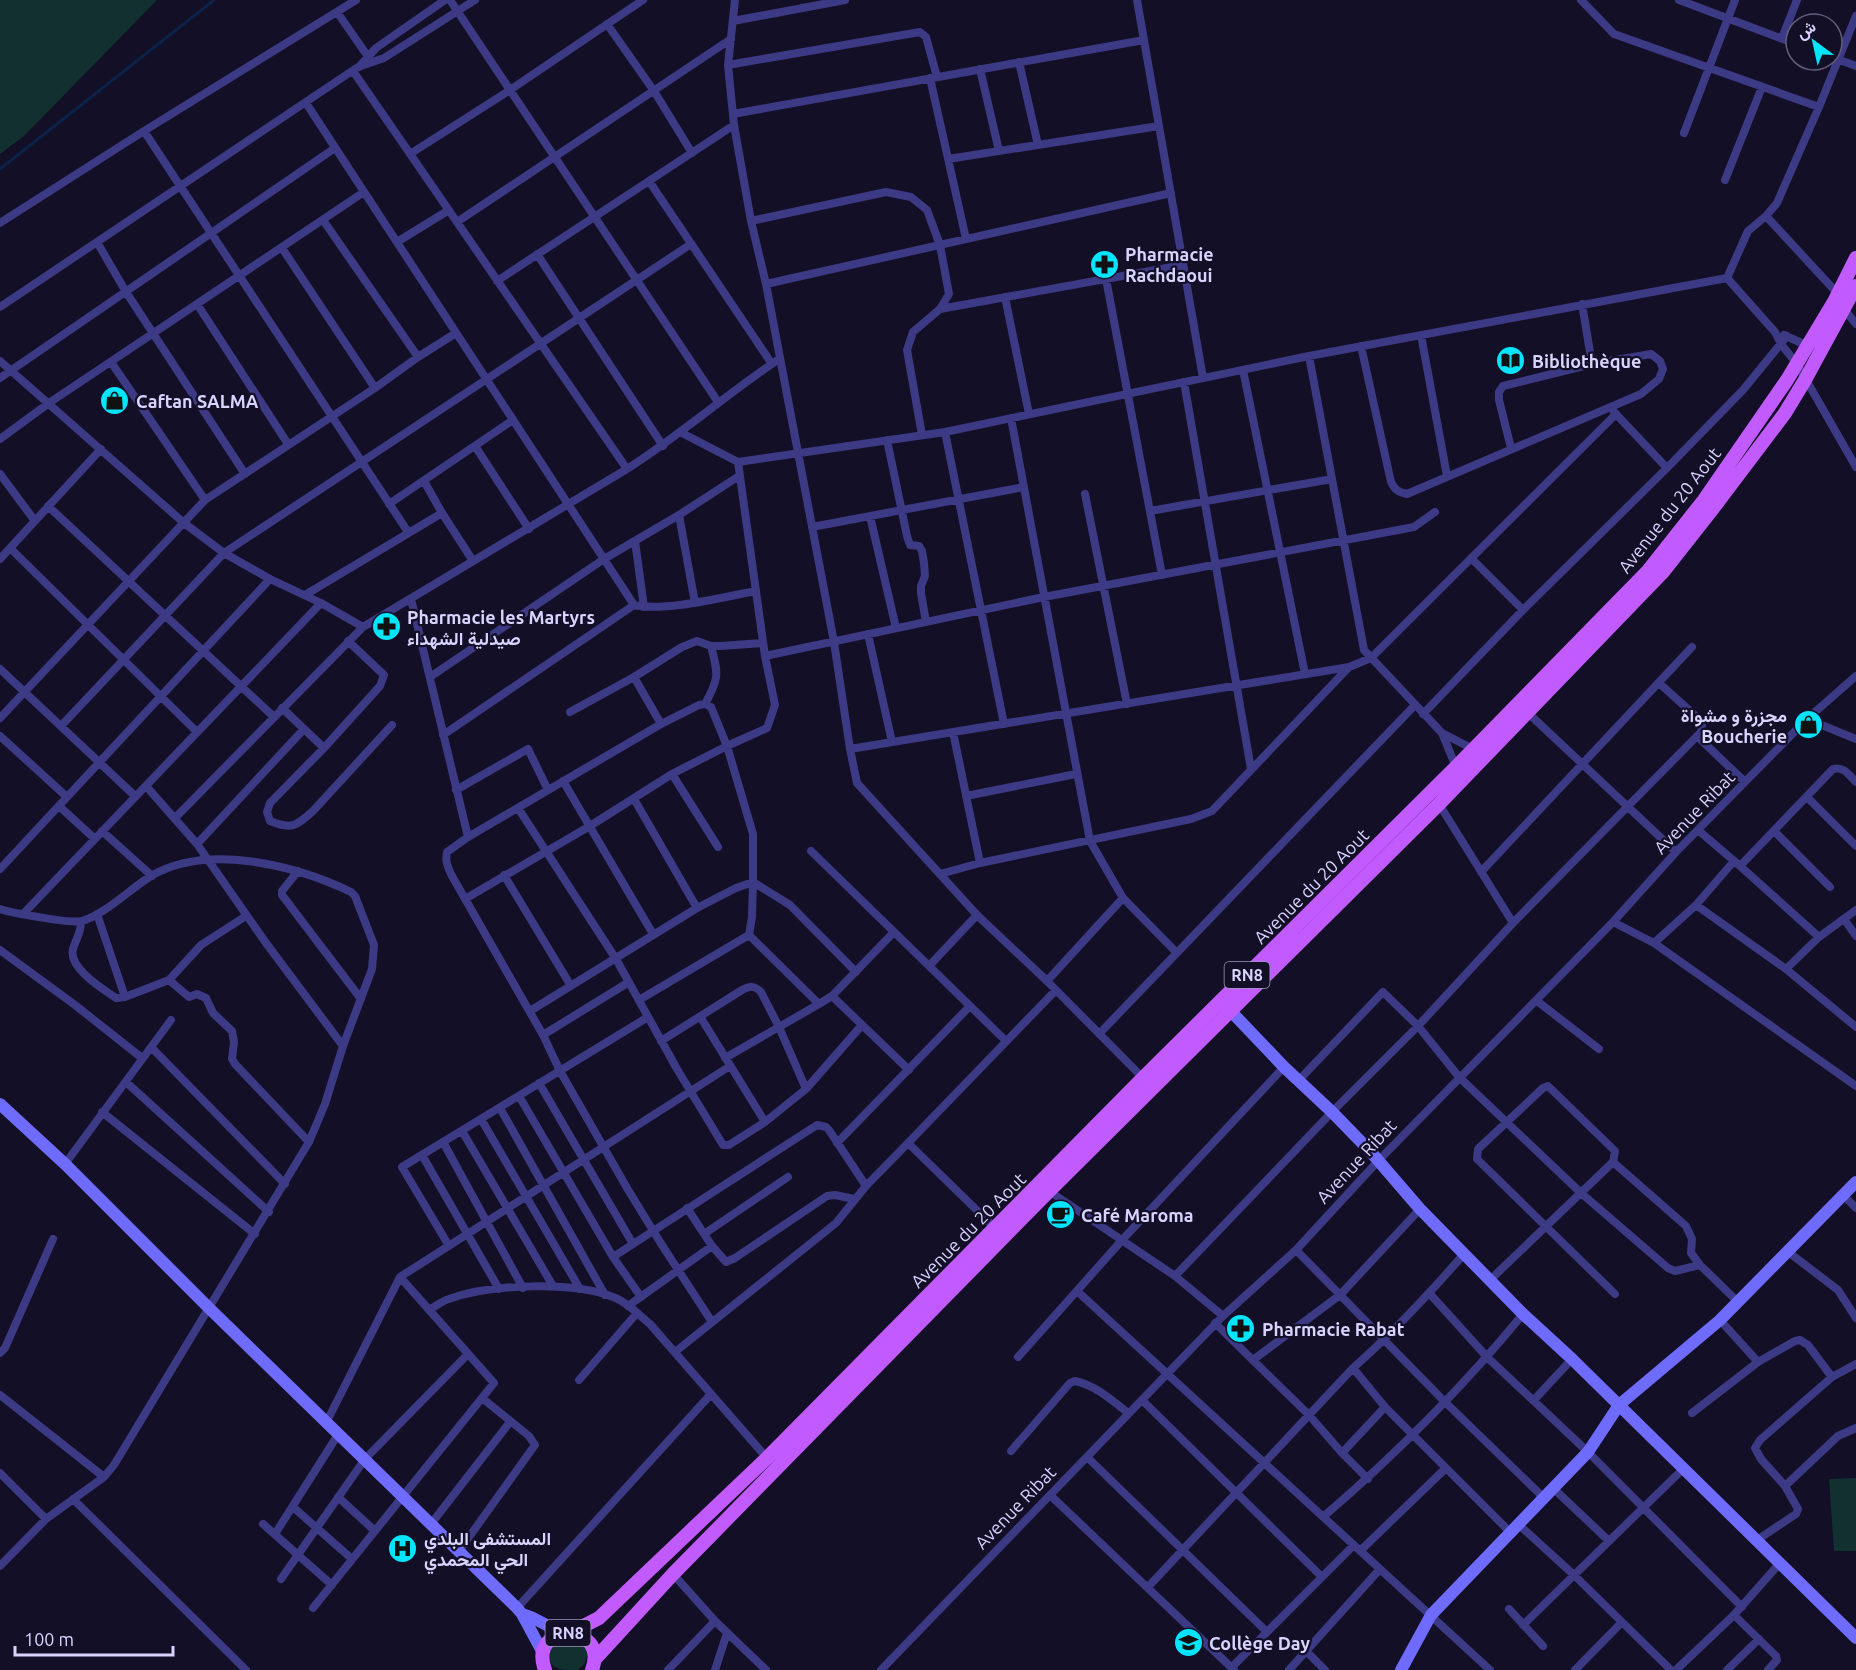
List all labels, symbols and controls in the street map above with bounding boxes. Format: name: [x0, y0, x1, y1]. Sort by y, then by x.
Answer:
north arrow: [1784, 12, 1844, 72]
text: ش: [1793, 17, 1819, 43]
place label: Pharmacie Rachdaoui: [1125, 244, 1214, 285]
pharmacy icon: Pharmacie Rachdaoui: [1088, 248, 1120, 280]
library icon: Bibliothèque: [1495, 345, 1527, 377]
place label: Bibliothèque: [1532, 351, 1641, 371]
shop icon: Caftan SALMA: [99, 385, 131, 417]
place label: Caftan SALMA: [136, 391, 259, 411]
street label: Avenue du 20 Aout: [1614, 443, 1724, 577]
place label: Pharmacie les Martyrs صيدلية الشهداء: [407, 607, 595, 650]
pharmacy icon: Pharmacie les Martyrs صيدلية الشهداء: [370, 611, 402, 643]
place label: مجزرة و مشواة Boucherie: [1681, 705, 1787, 746]
shop icon: مجزرة و مشواة Boucherie: [1792, 709, 1824, 741]
street label: Avenue Ribat: [1650, 766, 1738, 858]
street label: Avenue du 20 Aout: [1250, 825, 1372, 947]
road number: RN8: [1224, 962, 1270, 988]
street label: Avenue Ribat: [1312, 1115, 1400, 1207]
street label: Avenue du 20 Aout: [907, 1169, 1029, 1291]
cafe icon: Café Maroma: [1044, 1199, 1076, 1231]
place label: Café Maroma: [1081, 1205, 1194, 1225]
pharmacy icon: Pharmacie Rabat: [1225, 1313, 1257, 1345]
place label: Pharmacie Rabat: [1262, 1319, 1405, 1339]
street label: Avenue Ribat: [971, 1461, 1059, 1553]
place label: المستشفى البلدي الحي المحمدي: [424, 1528, 551, 1575]
hospital icon: المستشفى البلدي الحي المحمدي: [387, 1532, 419, 1564]
scale bar: [15, 1619, 172, 1657]
road number: RN8: [546, 1620, 590, 1646]
school or university icon: Collège Day: [1172, 1627, 1204, 1659]
text: 100 m: [24, 1629, 74, 1649]
place label: Collège Day: [1209, 1633, 1310, 1653]

